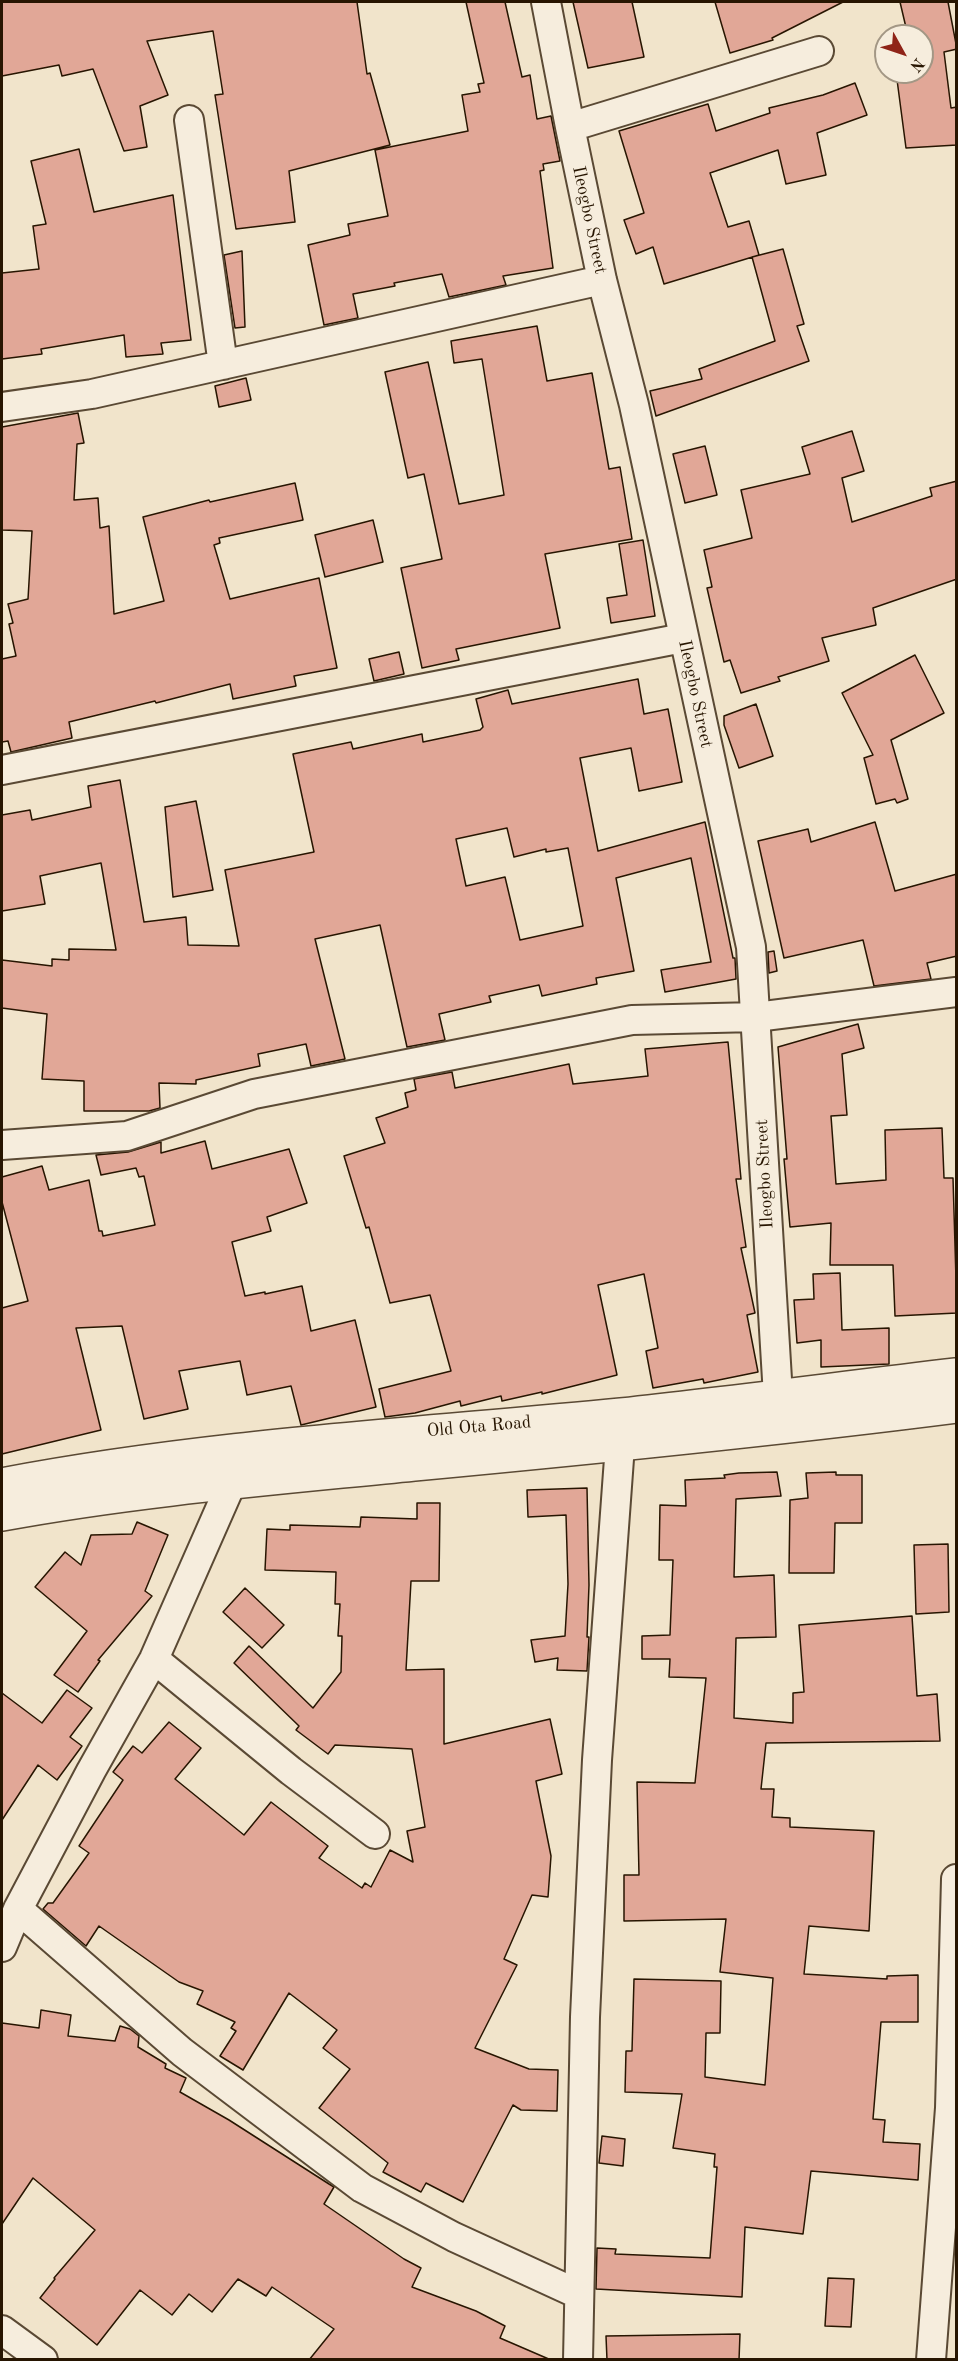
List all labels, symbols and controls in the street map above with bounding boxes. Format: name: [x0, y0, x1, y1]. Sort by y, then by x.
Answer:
north arrow: [874, 24, 934, 84]
text: N: [906, 54, 926, 74]
street label: Ileogbo Street: [567, 164, 611, 276]
street label: Ileogbo Street: [673, 638, 717, 750]
street label: Ileogbo Street: [751, 1119, 779, 1229]
street label: Old Ota Road: [426, 1412, 532, 1442]

